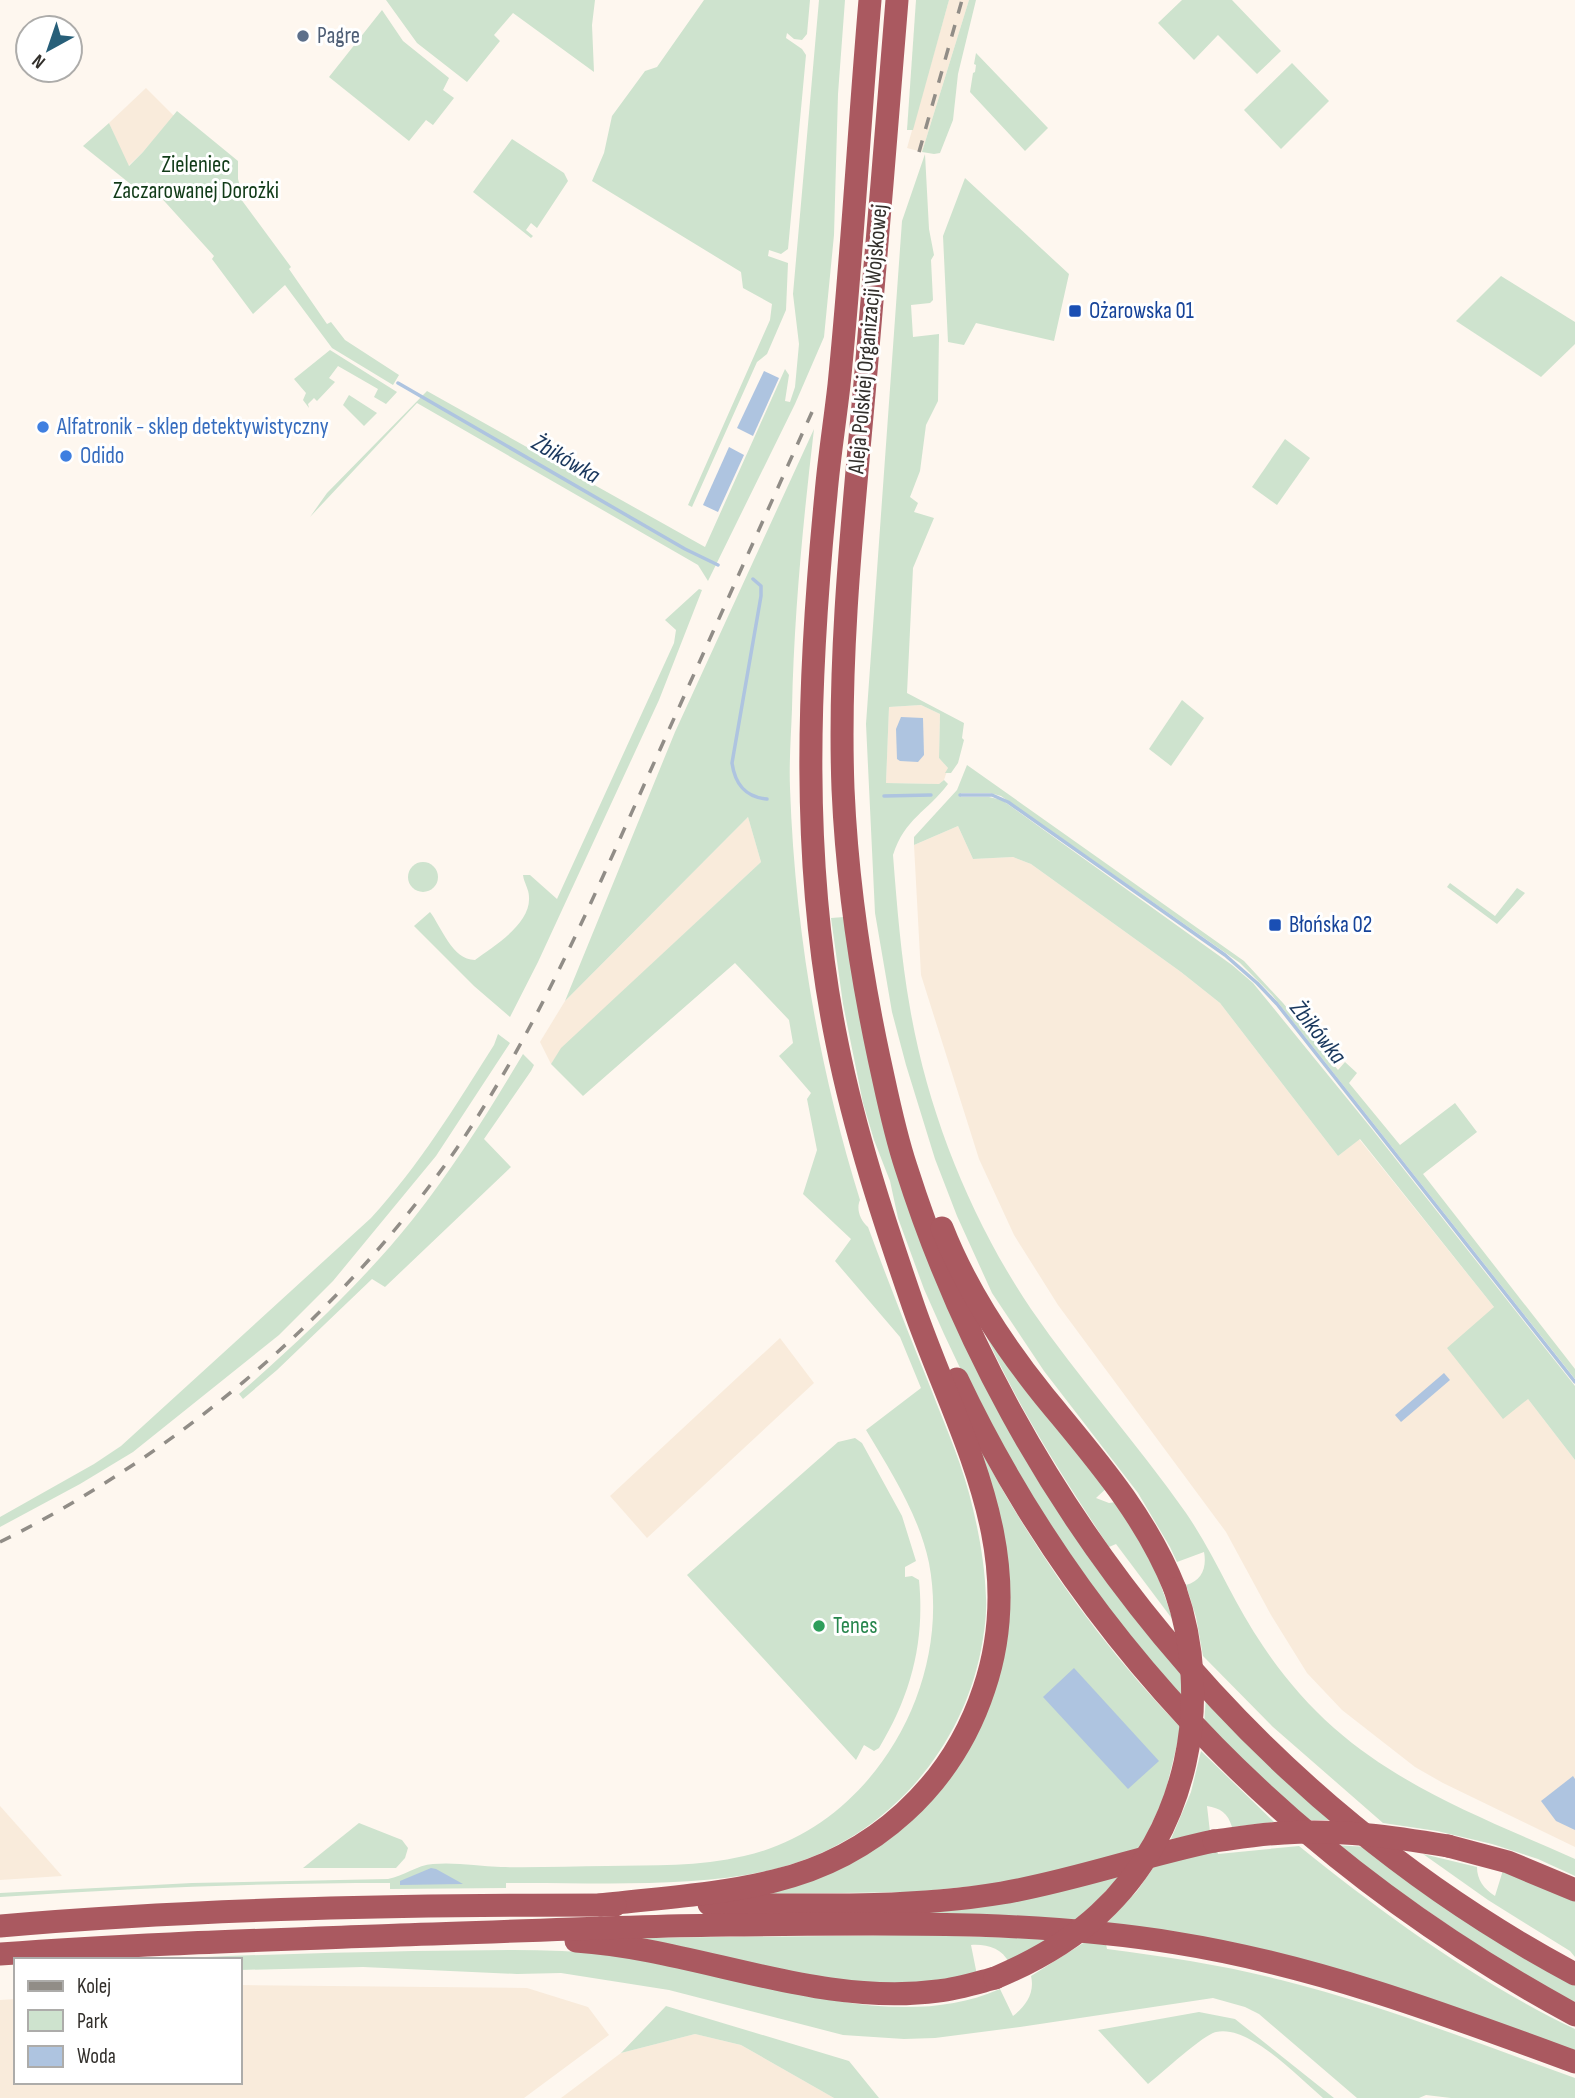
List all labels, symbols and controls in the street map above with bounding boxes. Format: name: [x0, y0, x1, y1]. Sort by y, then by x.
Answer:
north arrow: [14, 14, 84, 84]
place label: Pagre: [317, 22, 360, 50]
marker: Pagre: [295, 28, 311, 44]
text: N: [28, 49, 50, 73]
park label: Zieleniec Zaczarowanej Dorożki: [113, 151, 279, 205]
street label: Aleja Polskiej Organizacji Wojskowej: [842, 203, 894, 476]
place label: Ożarowska 01: [1089, 297, 1194, 325]
marker: Ożarowska 01: [1067, 303, 1083, 319]
place label: Alfatronik - sklep detektywistyczny: [56, 413, 329, 441]
marker: Alfatronik - sklep detektywistyczny: [35, 419, 51, 435]
water label: Żbikówka: [526, 428, 605, 490]
place label: Odido: [80, 442, 124, 470]
marker: Odido: [58, 448, 74, 464]
place label: Błońska 02: [1289, 911, 1372, 939]
marker: Błońska 02: [1267, 917, 1283, 933]
water label: Żbikówka: [1283, 993, 1353, 1070]
place label: Tenes: [833, 1612, 877, 1640]
marker: Tenes: [811, 1618, 827, 1634]
legend: [14, 1958, 242, 2084]
text: Kolej: [77, 1974, 111, 1999]
text: Park: [77, 2009, 108, 2034]
text: Woda: [77, 2044, 116, 2069]

